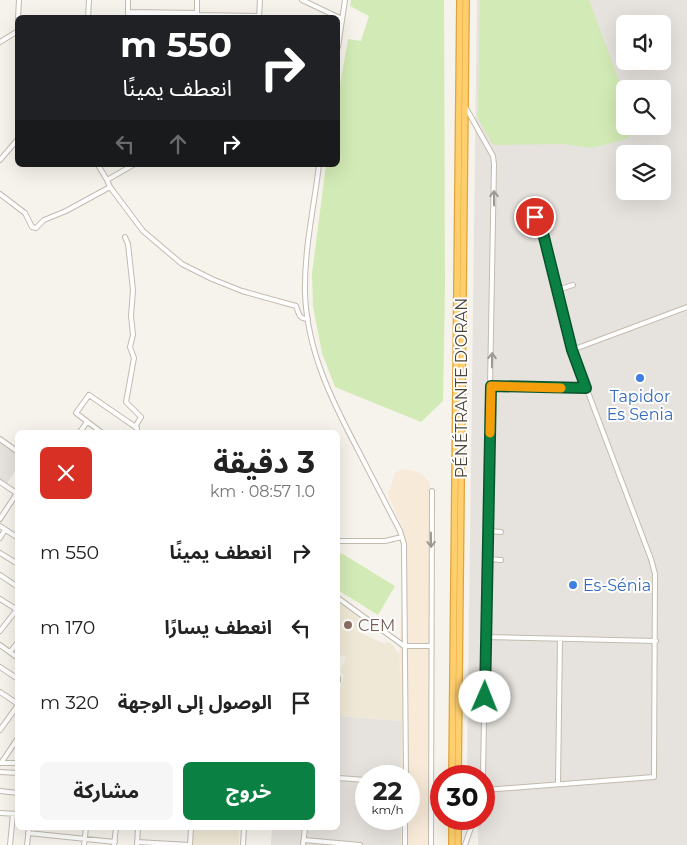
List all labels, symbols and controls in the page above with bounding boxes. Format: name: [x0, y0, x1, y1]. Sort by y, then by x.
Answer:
map controls: [616, 15, 671, 200]
button: sound: [616, 15, 671, 70]
text: 550 m: [120, 23, 232, 66]
icon: right: [250, 35, 315, 100]
text: انعطف يمينًا: [122, 75, 232, 102]
button: search: [616, 80, 671, 135]
icon: left: [111, 130, 139, 158]
icon: ahead: [164, 130, 192, 158]
icon: right: [217, 130, 245, 158]
button: layers: [616, 145, 671, 200]
one-way arrow: [490, 190, 499, 206]
pin: [514, 196, 556, 238]
icon: arrive: [521, 203, 549, 231]
street label: PÉNÉTRANTE D'ORAN: [452, 298, 471, 478]
one-way arrow: [487, 352, 497, 368]
marker: Tapidor Es Senia: [634, 372, 646, 384]
place label: Tapidor Es Senia: [607, 387, 673, 424]
text: 3 دقيقة: [213, 444, 315, 481]
button: close: [40, 447, 92, 499]
text: 1.0 km · 08:57: [210, 482, 315, 501]
one-way arrow: [427, 532, 436, 548]
icon: right: [287, 539, 315, 567]
text: 550 m: [40, 541, 99, 564]
text: انعطف يمينًا: [169, 541, 272, 564]
place label: Es-Sénia: [583, 576, 651, 595]
marker: Es-Sénia: [567, 579, 579, 591]
icon: left: [287, 614, 315, 642]
text: 170 m: [40, 616, 95, 639]
text: انعطف يسارًا: [165, 616, 272, 639]
place label: CEM: [358, 616, 395, 635]
marker: CEM: [342, 619, 354, 631]
position arrow: [458, 670, 510, 722]
icon: arrive: [287, 689, 315, 717]
text: 320 m: [40, 691, 99, 714]
text: الوصول إلى الوجهة: [118, 691, 272, 714]
button: مشاركة: [40, 762, 173, 820]
button: خروج: [183, 762, 315, 820]
speed limit sign: 30: [430, 765, 495, 830]
text: 22: [373, 776, 402, 806]
text: km/h: [371, 802, 404, 817]

